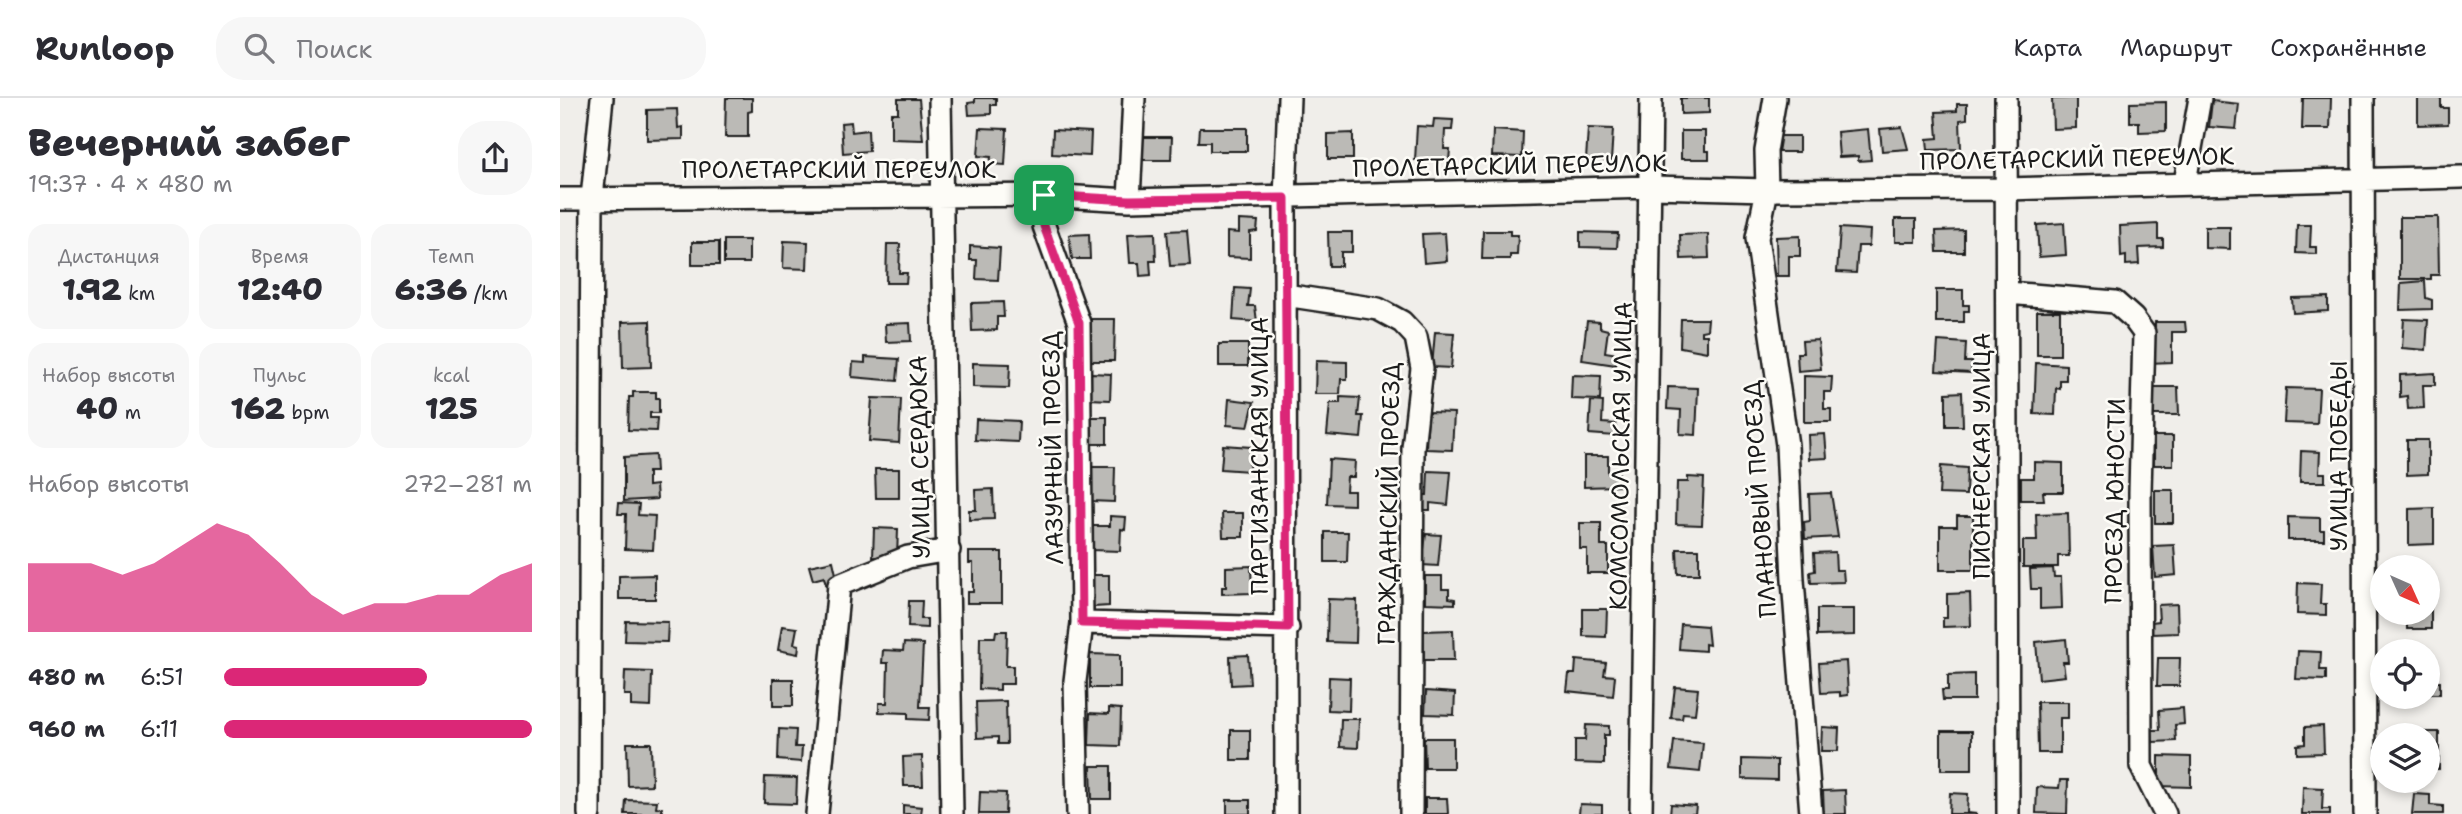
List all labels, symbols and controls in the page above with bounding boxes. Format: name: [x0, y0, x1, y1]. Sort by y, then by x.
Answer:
search box: [216, 17, 706, 80]
text: Runloop: [35, 26, 174, 71]
icon: search: [240, 29, 278, 67]
text: Поиск: [296, 31, 372, 66]
text: Карта: [2014, 32, 2082, 64]
text: Маршрут: [2120, 32, 2232, 64]
text: Сохранённые: [2270, 32, 2427, 64]
text: Вечерний забег: [28, 117, 350, 168]
button: share: [458, 121, 532, 195]
street label: ПРОЛЕТАРСКИЙ ПЕРЕУЛОК: [1919, 140, 2235, 178]
street label: ПРОЛЕТАРСКИЙ ПЕРЕУЛОК: [1352, 147, 1668, 185]
street label: ПРОЛЕТАРСКИЙ ПЕРЕУЛОК: [682, 154, 997, 186]
pin: [1014, 165, 1074, 225]
text: 19:37 · 4 × 480 m: [28, 169, 233, 199]
icon: arrive: [1025, 176, 1063, 214]
text: Дистанция: [58, 244, 160, 269]
text: Время: [251, 244, 309, 269]
text: Темп: [428, 244, 474, 269]
text: 1.92: [62, 269, 122, 310]
text: 12:40: [237, 269, 323, 310]
text: 6:36: [395, 269, 467, 310]
text: km: [122, 281, 155, 306]
text: /km: [467, 281, 508, 306]
street label: КОМСОМОЛЬСКАЯ УЛИЦА: [1602, 301, 1640, 611]
street label: ПАРТИЗАНСКАЯ УЛИЦА: [1244, 317, 1276, 595]
street label: ЛАЗУРНЫЙ ПРОЕЗД: [1035, 331, 1071, 565]
street label: ПИОНЕРСКАЯ УЛИЦА: [1966, 333, 1998, 579]
street label: УЛИЦА СЕРДЮКА: [902, 355, 938, 559]
street label: УЛИЦА ПОБЕДЫ: [2323, 361, 2355, 551]
street label: ГРАЖДАНСКИЙ ПРОЕЗД: [1371, 362, 1407, 646]
text: Набор высоты: [42, 363, 175, 388]
text: Пульс: [253, 363, 307, 388]
text: kcal: [433, 363, 470, 388]
street label: ПЛАНОВЫЙ ПРОЕЗД: [1736, 379, 1784, 619]
text: 40: [76, 388, 118, 429]
text: 162: [230, 388, 285, 429]
text: 125: [425, 388, 478, 429]
street label: ПРОЕЗД ЮНОСТИ: [2097, 398, 2133, 604]
text: m: [118, 400, 141, 425]
text: bpm: [285, 400, 330, 425]
text: Набор высоты: [28, 469, 189, 499]
text: 272–281 m: [403, 469, 532, 499]
north arrow: [2370, 555, 2440, 625]
map controls: [2370, 555, 2440, 793]
button: locate: [2370, 639, 2440, 709]
text: 480 m: [28, 662, 105, 692]
text: 6:51: [140, 662, 184, 692]
text: 960 m: [28, 714, 105, 744]
text: 6:11: [140, 714, 178, 744]
button: layers: [2370, 723, 2440, 793]

